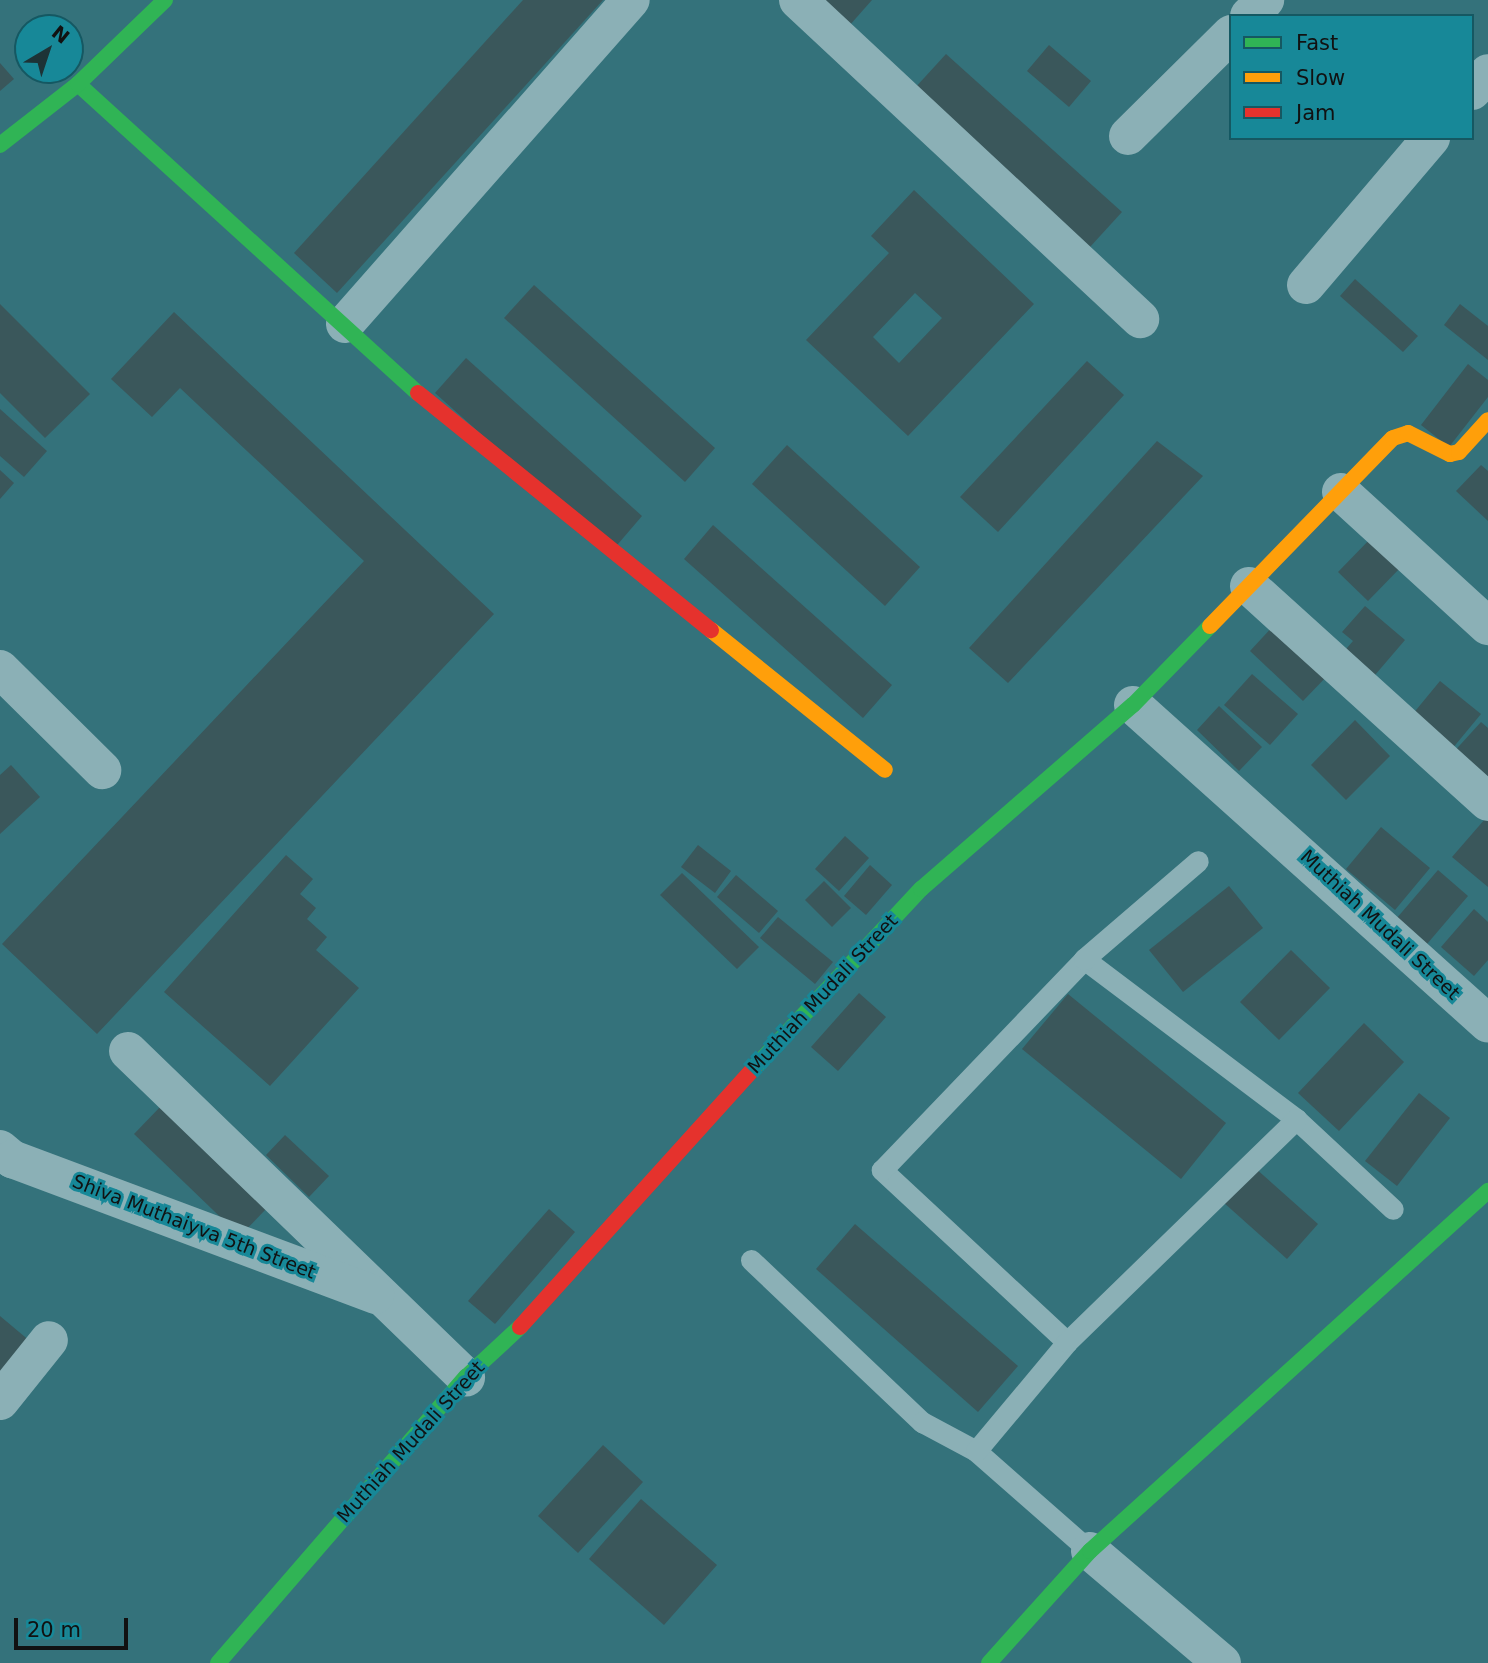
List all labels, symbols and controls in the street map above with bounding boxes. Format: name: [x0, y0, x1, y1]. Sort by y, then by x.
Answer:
north arrow: [14, 14, 84, 84]
legend: [1229, 14, 1474, 140]
text: N: [48, 21, 74, 48]
text: Fast: [1296, 31, 1338, 55]
text: Slow: [1296, 66, 1345, 90]
text: Jam: [1296, 101, 1336, 125]
street label: Muthiah Mudali Street: [1296, 845, 1464, 1005]
street label: Muthiah Mudali Street: [743, 910, 903, 1078]
street label: Shiva Muthaiyva 5th Street: [69, 1170, 319, 1284]
street label: Muthiah Mudali Street: [332, 1357, 490, 1527]
scale bar: [18, 1604, 131, 1648]
text: 20 m: [27, 1618, 81, 1642]

